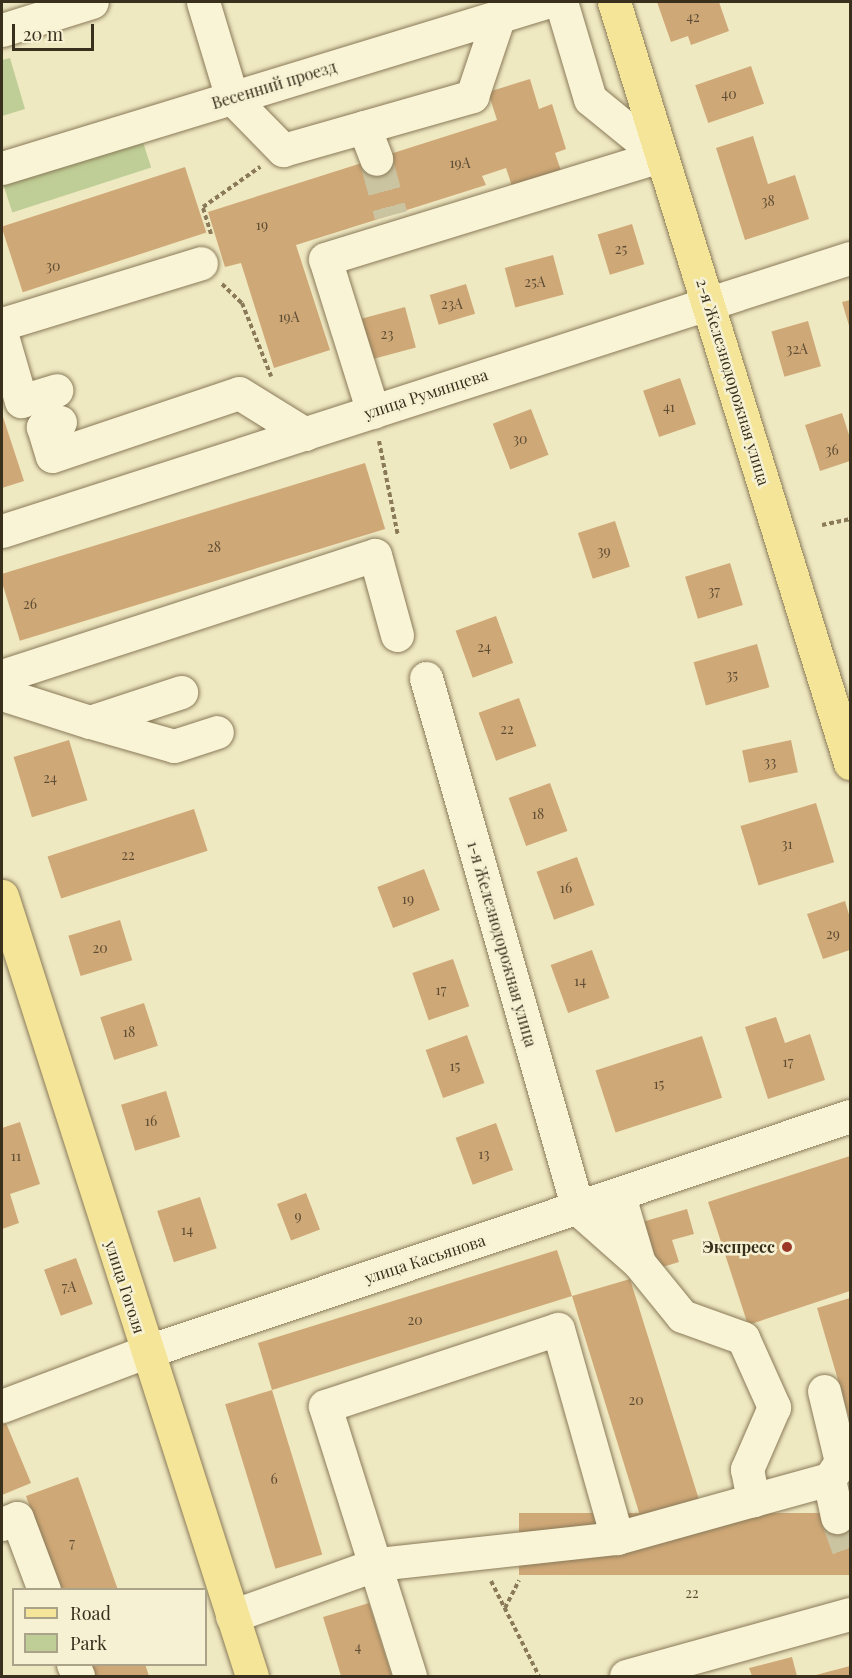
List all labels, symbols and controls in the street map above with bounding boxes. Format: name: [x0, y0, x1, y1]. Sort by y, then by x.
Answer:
house number: 42: [686, 9, 700, 25]
scale bar: [15, 12, 98, 50]
text: 20 m: [23, 22, 63, 46]
street label: Весенний проезд: [209, 57, 339, 113]
house number: 40: [721, 86, 737, 102]
house number: 19А: [449, 155, 471, 171]
house number: 38: [761, 193, 775, 209]
house number: 19: [256, 217, 268, 233]
house number: 25: [615, 241, 627, 257]
house number: 30: [46, 258, 60, 274]
house number: 25А: [524, 274, 546, 290]
street label: 2-я Железнодорожная улица: [692, 276, 774, 488]
house number: 23А: [441, 296, 463, 312]
house number: 19А: [278, 309, 300, 325]
house number: 23: [380, 326, 394, 342]
house number: 32А: [786, 341, 808, 357]
street label: улица Румянцева: [362, 365, 490, 423]
house number: 41: [663, 399, 675, 415]
house number: 30: [513, 431, 527, 447]
house number: 36: [825, 442, 839, 458]
house number: 28: [207, 539, 221, 555]
house number: 39: [597, 543, 611, 559]
house number: 37: [708, 583, 720, 599]
house number: 26: [23, 596, 37, 612]
house number: 24: [477, 639, 491, 655]
house number: 35: [726, 667, 738, 683]
house number: 22: [500, 721, 514, 737]
house number: 33: [764, 754, 776, 770]
house number: 24: [43, 770, 57, 786]
house number: 18: [532, 806, 544, 822]
house number: 31: [781, 836, 793, 852]
street label: 1-я Железнодорожная улица: [463, 839, 541, 1049]
house number: 22: [121, 847, 135, 863]
house number: 16: [560, 880, 572, 896]
house number: 19: [402, 891, 414, 907]
house number: 29: [826, 926, 840, 942]
house number: 20: [92, 940, 108, 956]
house number: 14: [574, 973, 586, 989]
house number: 17: [436, 982, 446, 998]
house number: 18: [123, 1024, 135, 1040]
house number: 17: [783, 1054, 793, 1070]
house number: 15: [450, 1058, 460, 1074]
house number: 15: [654, 1076, 664, 1092]
house number: 16: [145, 1113, 157, 1129]
house number: 13: [478, 1146, 490, 1162]
house number: 11: [11, 1148, 21, 1164]
house number: 9: [294, 1208, 302, 1224]
house number: 14: [181, 1222, 193, 1238]
street label: улица Касьянова: [362, 1230, 488, 1288]
place label: Экспресс: [702, 1237, 775, 1257]
street label: улица Гоголя: [101, 1238, 149, 1336]
marker: Экспресс: [780, 1240, 794, 1254]
house number: 7А: [62, 1279, 76, 1295]
house number: 20: [407, 1312, 423, 1328]
house number: 20: [628, 1392, 644, 1408]
house number: 6: [270, 1471, 278, 1487]
house number: 7: [69, 1535, 75, 1551]
house number: 22: [685, 1585, 699, 1601]
legend: [12, 1588, 207, 1666]
text: Road: [70, 1601, 111, 1625]
text: Park: [70, 1631, 107, 1655]
house number: 4: [355, 1639, 361, 1655]

